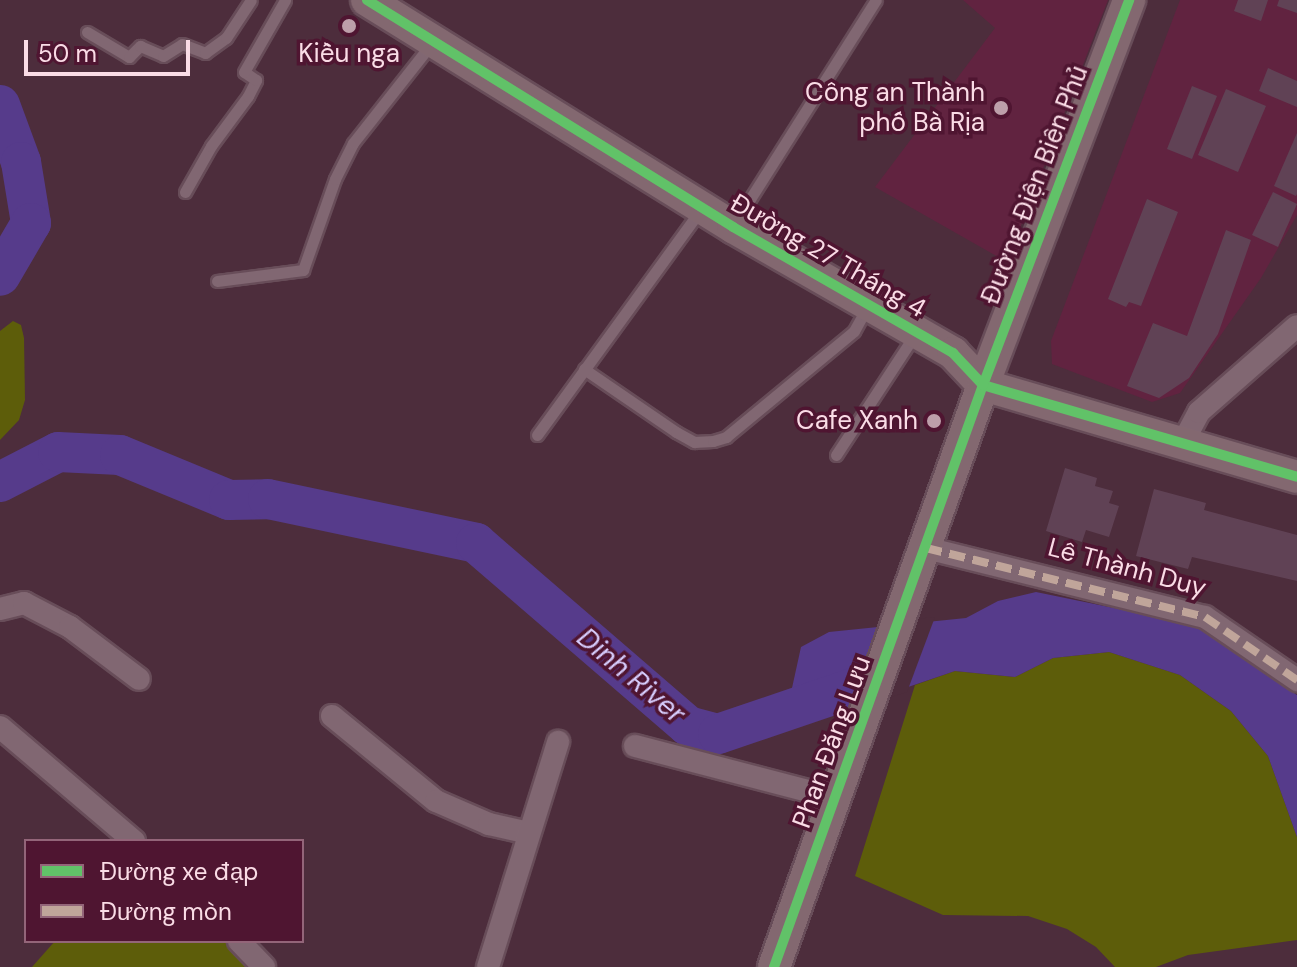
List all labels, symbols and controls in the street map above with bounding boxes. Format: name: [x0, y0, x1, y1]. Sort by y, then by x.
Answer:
marker: Kiều nga: [340, 17, 358, 35]
scale bar: [28, 24, 194, 74]
text: 50 m: [38, 38, 97, 69]
place label: Kiều nga: [298, 38, 400, 70]
street label: Đường Điện Biên Phủ: [975, 61, 1095, 309]
place label: Công an Thành phố Bà Rịa: [805, 77, 985, 138]
marker: Công an Thành phố Bà Rịa: [992, 99, 1010, 117]
street label: Đường 27 Tháng 4: [725, 187, 931, 325]
place label: Cafe Xanh: [796, 405, 918, 437]
marker: Cafe Xanh: [925, 412, 943, 430]
street label: Lê Thành Duy: [1044, 532, 1210, 604]
water label: Dinh River: [570, 621, 692, 731]
street label: Phan Đăng Lưu: [786, 652, 878, 832]
legend: [24, 839, 304, 943]
text: Đường xe đạp: [100, 856, 258, 887]
text: Đường mòn: [100, 896, 232, 927]

